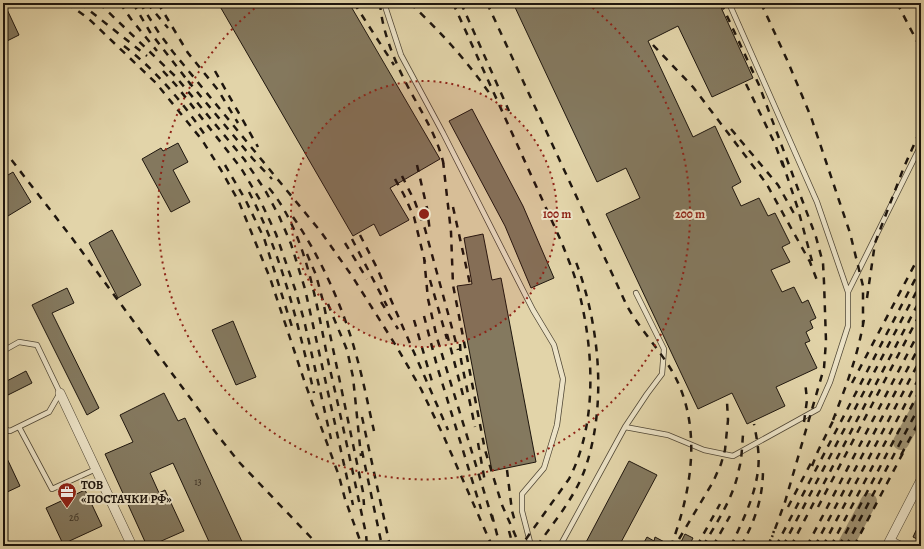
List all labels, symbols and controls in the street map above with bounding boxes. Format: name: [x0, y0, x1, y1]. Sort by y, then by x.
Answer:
text: 100 m: [543, 206, 571, 222]
text: 200 m: [675, 206, 705, 222]
centre of rings: [417, 207, 431, 221]
house number: 13: [194, 475, 202, 488]
place label: ТОВ «ПОСТАЧКИ РФ»: [81, 477, 172, 507]
office icon: ТОВ «ПОСТАЧКИ РФ»: [56, 481, 78, 509]
house number: 2б: [69, 511, 79, 524]

